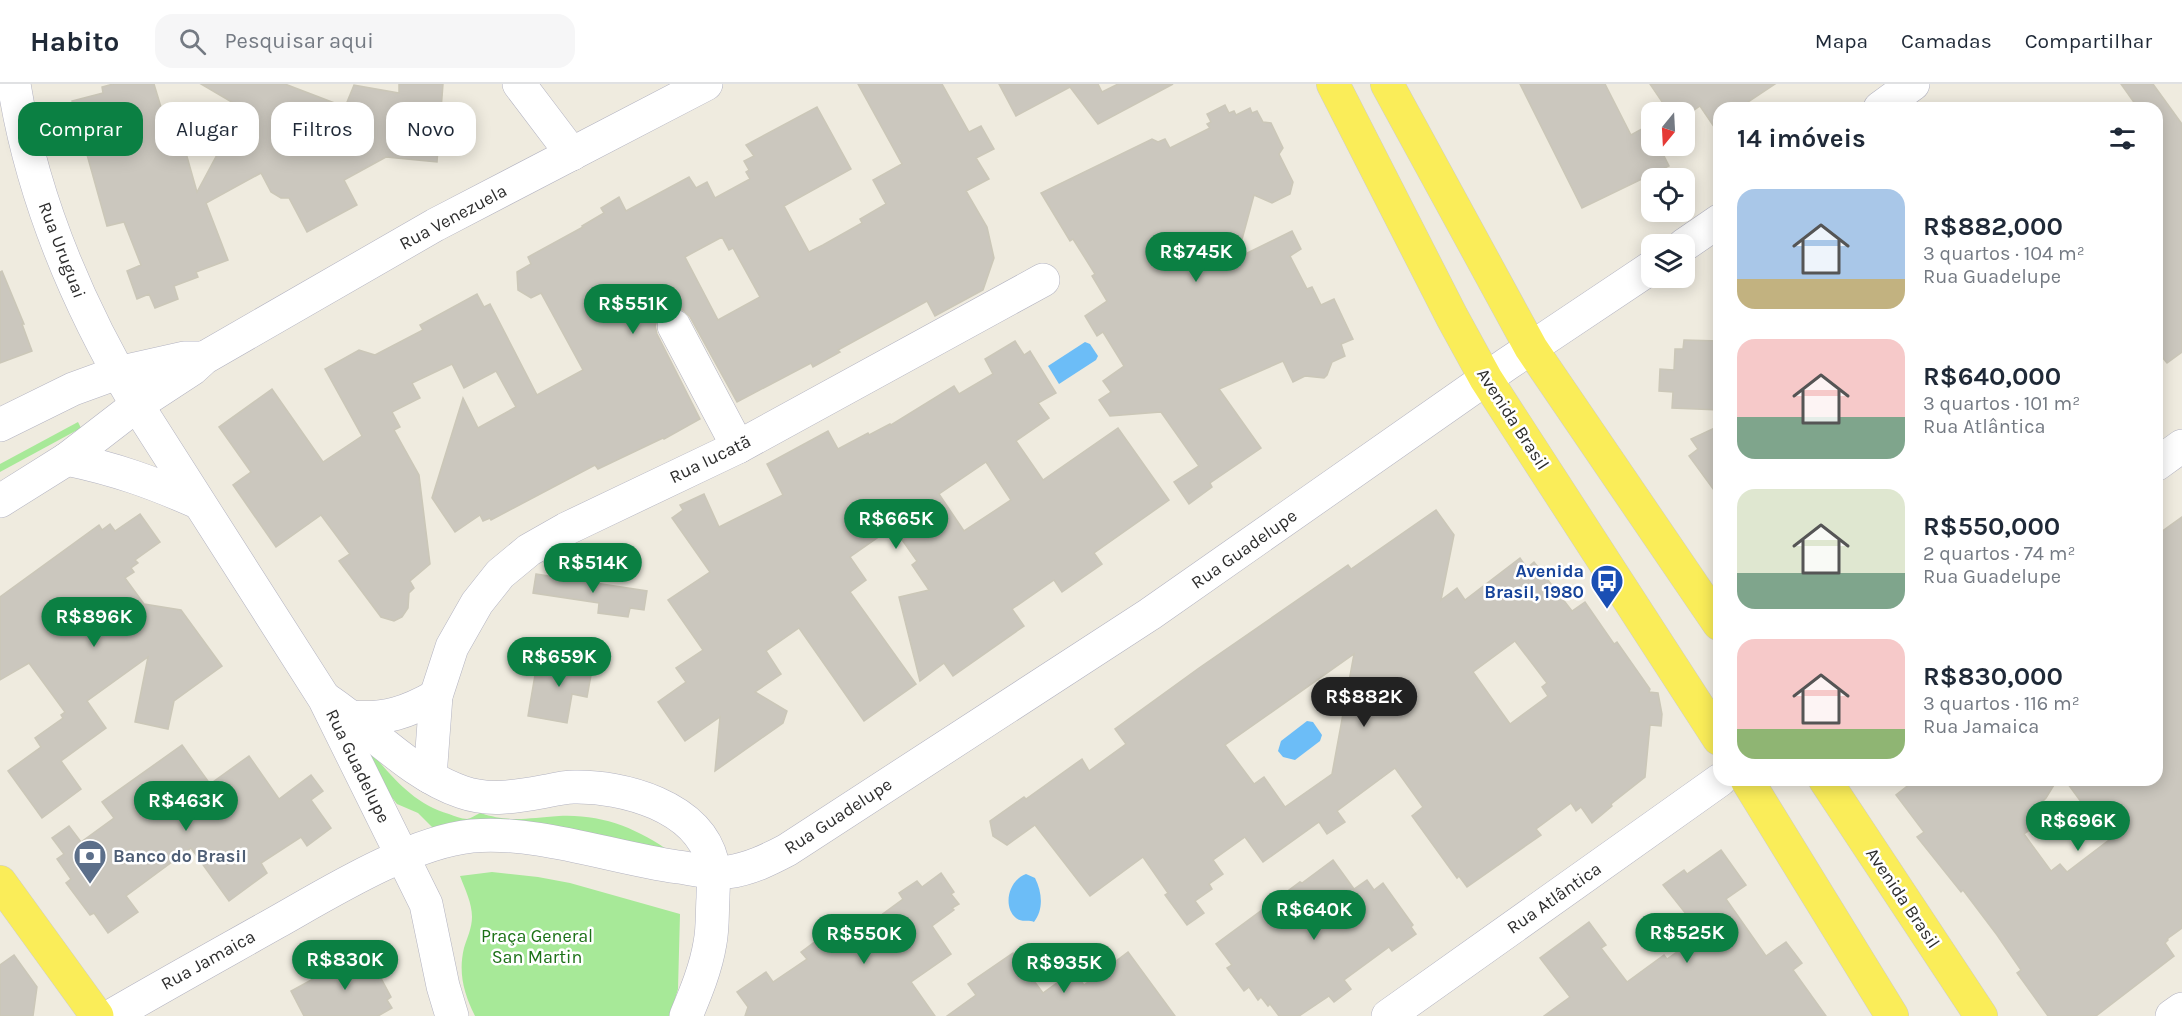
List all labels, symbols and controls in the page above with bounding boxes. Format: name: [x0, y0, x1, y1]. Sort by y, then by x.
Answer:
search box: [155, 14, 575, 68]
text: Habito: [30, 25, 119, 58]
icon: search: [176, 25, 209, 58]
text: Pesquisar aqui: [224, 28, 374, 54]
text: Mapa: [1815, 29, 1868, 53]
text: Camadas: [1901, 29, 1992, 53]
text: Compartilhar: [2025, 29, 2152, 53]
chip: Comprar: [18, 102, 143, 156]
chip: Alugar: [155, 102, 259, 156]
chip: Filtros: [271, 102, 374, 156]
chip: Novo: [386, 102, 476, 156]
north arrow: [1641, 102, 1695, 156]
map controls: [1641, 102, 1695, 288]
icon: filters: [2106, 122, 2139, 155]
text: 14 imóveis: [1737, 123, 1866, 154]
button: locate: [1641, 168, 1695, 222]
street label: Rua Venezuela: [395, 179, 511, 255]
street label: Rua Uruguai: [34, 199, 90, 301]
text: R$882,000: [1923, 211, 2063, 242]
icon: home: [1785, 213, 1857, 285]
pin: R$745K: [1147, 232, 1245, 283]
button: layers: [1641, 234, 1695, 288]
text: R$745K: [1159, 240, 1233, 263]
text: 3 quartos · 104 m²: [1923, 242, 2085, 265]
text: Rua Guadelupe: [1923, 265, 2061, 288]
pin: R$551K: [584, 284, 682, 335]
text: R$551K: [598, 292, 668, 315]
text: R$640,000: [1923, 361, 2061, 392]
icon: home: [1785, 363, 1857, 435]
street label: Avenida Brasil: [1472, 364, 1554, 474]
text: 3 quartos · 101 m²: [1923, 392, 2080, 415]
text: Rua Atlântica: [1923, 415, 2046, 438]
street label: Rua Iucatã: [666, 430, 754, 488]
pin: R$665K: [847, 499, 945, 550]
street label: Rua Guadelupe: [1187, 504, 1301, 594]
text: R$665K: [858, 507, 934, 530]
text: R$550,000: [1923, 511, 2060, 542]
icon: home: [1785, 513, 1857, 585]
text: 2 quartos · 74 m²: [1923, 542, 2075, 565]
pin: R$514K: [544, 543, 642, 594]
text: R$514K: [558, 551, 628, 574]
place label: Avenida Brasil, 1980: [1484, 560, 1584, 603]
bus stop icon: Avenida Brasil, 1980: [1589, 563, 1625, 610]
text: Rua Guadelupe: [1923, 565, 2061, 588]
pin: R$896K: [45, 597, 143, 648]
text: R$896K: [56, 605, 133, 628]
pin: R$659K: [510, 637, 608, 688]
text: R$659K: [521, 645, 597, 668]
text: R$830,000: [1923, 661, 2063, 692]
icon: home: [1785, 663, 1857, 735]
pin: R$882K: [1315, 677, 1413, 728]
text: R$882K: [1325, 685, 1403, 708]
text: 3 quartos · 116 m²: [1923, 692, 2080, 715]
street label: Rua Guadelupe: [321, 705, 395, 827]
text: Rua Jamaica: [1923, 715, 2039, 738]
street label: Rua Guadelupe: [780, 773, 896, 859]
pin: R$463K: [137, 781, 235, 832]
text: R$463K: [148, 789, 224, 812]
pin: R$696K: [2029, 801, 2127, 852]
text: R$696K: [2040, 809, 2116, 832]
bank icon: Banco do Brasil: [72, 838, 108, 885]
street label: Avenida Brasil: [1861, 843, 1945, 953]
place label: Banco do Brasil: [113, 845, 247, 867]
street label: Rua Atlântica: [1502, 857, 1606, 939]
pin: R$640K: [1265, 890, 1363, 941]
text: R$640K: [1276, 898, 1352, 921]
pin: R$525K: [1638, 913, 1736, 964]
pin: R$550K: [815, 914, 913, 965]
text: R$525K: [1649, 921, 1725, 944]
text: R$550K: [826, 922, 902, 945]
street label: Rua Jamaica: [157, 925, 259, 995]
park label: Praça General San Martin: [481, 925, 593, 968]
pin: R$830K: [296, 940, 394, 991]
pin: R$935K: [1015, 943, 1113, 994]
text: R$830K: [306, 948, 384, 971]
text: R$935K: [1026, 951, 1102, 974]

